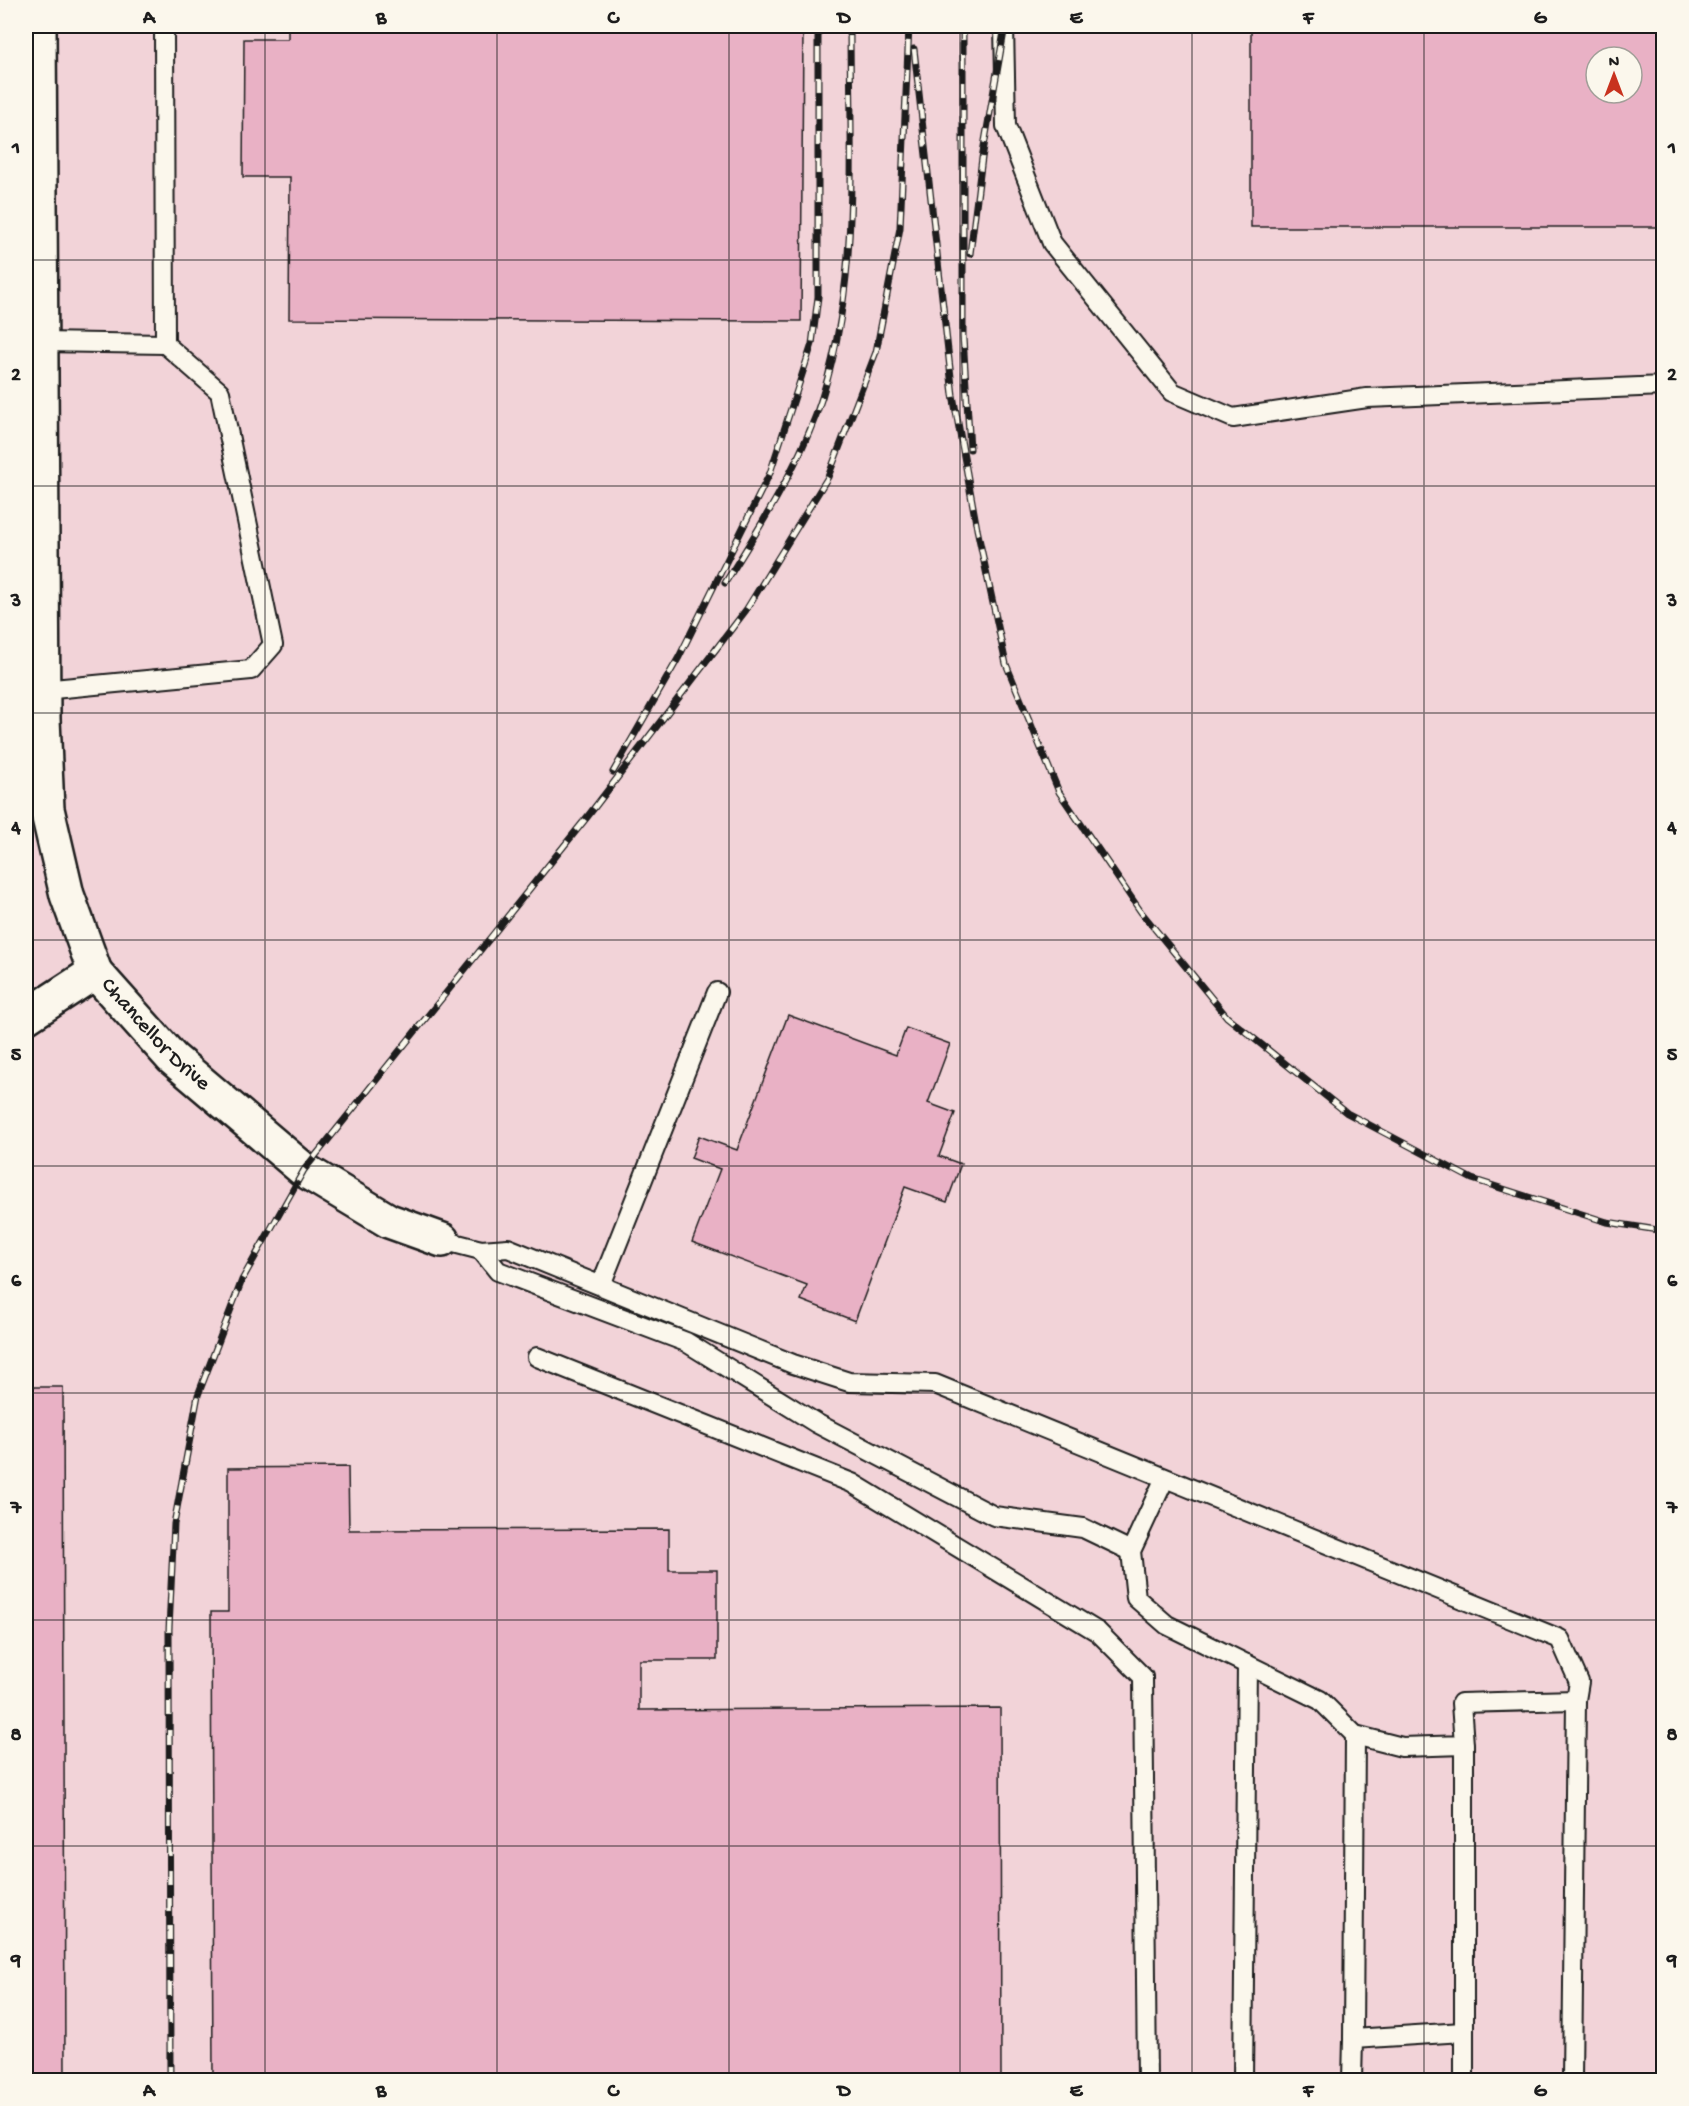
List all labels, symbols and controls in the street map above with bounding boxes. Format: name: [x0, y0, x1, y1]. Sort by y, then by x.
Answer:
text: A: [142, 8, 157, 31]
text: B: [375, 8, 387, 31]
text: C: [607, 8, 621, 31]
text: D: [835, 8, 851, 31]
text: E: [1070, 8, 1084, 31]
text: F: [1302, 8, 1315, 31]
text: G: [1534, 8, 1548, 31]
north arrow: [1584, 45, 1644, 105]
text: N: [1609, 54, 1620, 73]
text: 1: [11, 138, 20, 161]
text: 1: [1667, 138, 1676, 161]
text: 2: [11, 365, 21, 388]
text: 2: [1667, 365, 1677, 388]
text: 3: [10, 591, 21, 614]
text: 3: [1666, 591, 1677, 614]
text: 4: [10, 818, 21, 841]
text: 4: [1666, 818, 1677, 841]
street label: Chancellor Drive: [94, 973, 215, 1098]
text: 5: [11, 1045, 22, 1068]
text: 5: [1667, 1045, 1678, 1068]
text: 6: [11, 1271, 22, 1294]
text: 6: [1667, 1271, 1678, 1294]
text: 7: [10, 1498, 23, 1521]
text: 7: [1666, 1498, 1679, 1521]
text: 8: [11, 1725, 22, 1748]
text: 8: [1667, 1725, 1678, 1748]
text: 9: [10, 1951, 21, 1974]
text: 9: [1666, 1951, 1677, 1974]
text: A: [142, 2081, 157, 2104]
text: B: [375, 2081, 387, 2104]
text: C: [607, 2081, 621, 2104]
text: D: [835, 2081, 851, 2104]
text: E: [1070, 2081, 1084, 2104]
text: F: [1302, 2081, 1315, 2104]
text: G: [1534, 2081, 1548, 2104]

